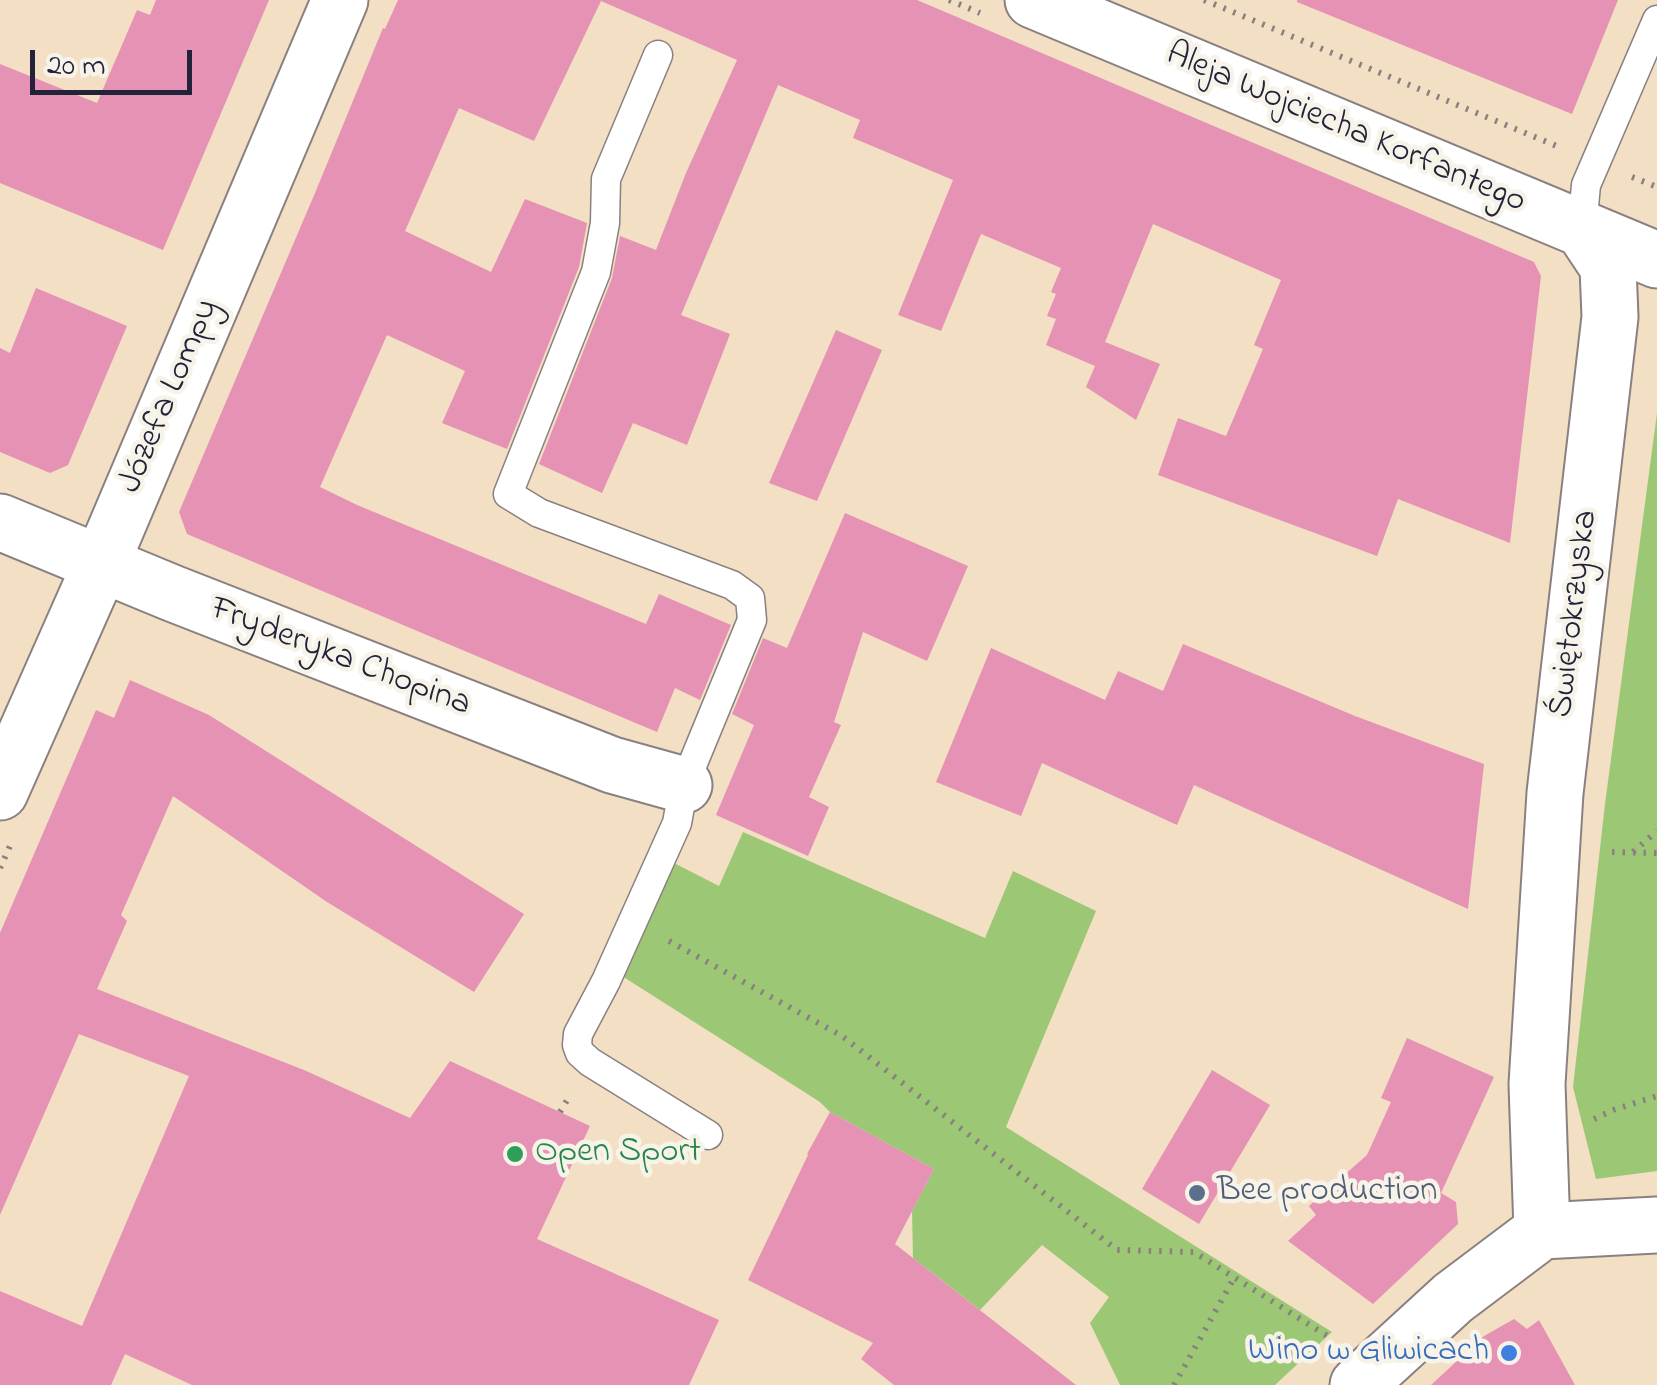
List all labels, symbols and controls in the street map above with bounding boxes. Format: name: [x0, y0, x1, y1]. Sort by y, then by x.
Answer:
scale bar: [35, 30, 198, 92]
street label: Aleja Wojciecha Korfantego: [1159, 35, 1531, 225]
text: 20 m: [47, 45, 106, 89]
street label: Józefa Lompy: [111, 294, 231, 500]
street label: Świętokrzyska: [1542, 508, 1610, 720]
street label: Fryderyka Chopina: [204, 590, 476, 728]
place label: Open Sport: [535, 1133, 701, 1175]
marker: Open Sport: [504, 1143, 526, 1165]
place label: Bee production: [1217, 1172, 1437, 1214]
marker: Bee production: [1186, 1182, 1208, 1204]
place label: Wino w Gliwicach: [1248, 1332, 1489, 1374]
marker: Wino w Gliwicach: [1498, 1342, 1520, 1364]

